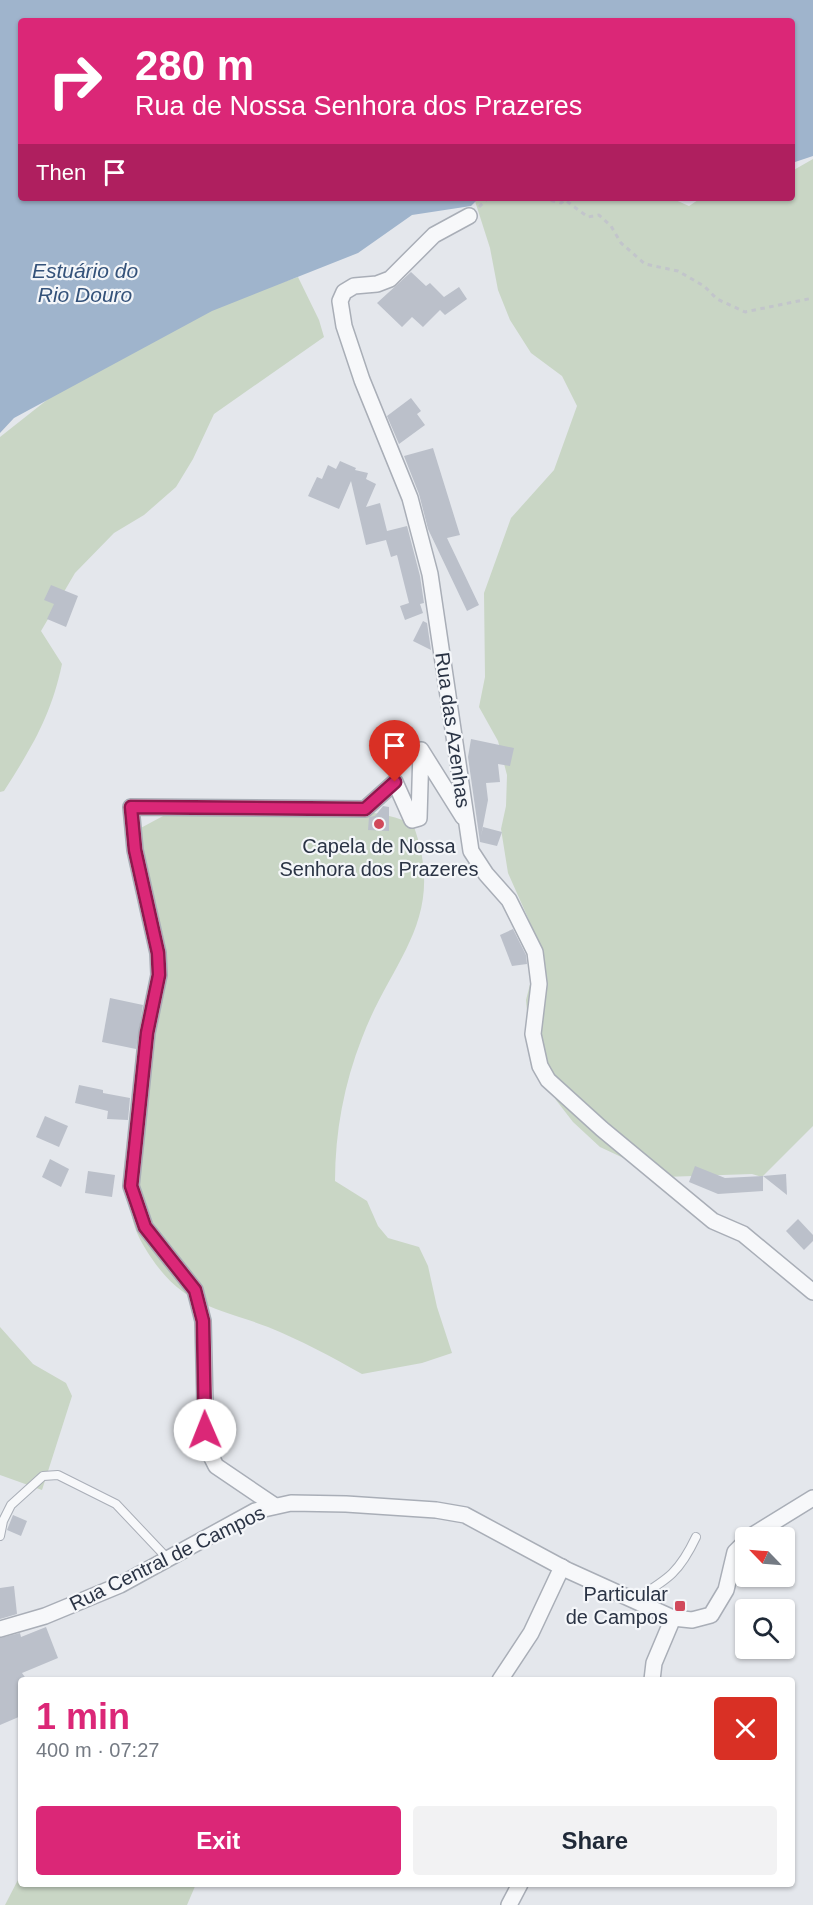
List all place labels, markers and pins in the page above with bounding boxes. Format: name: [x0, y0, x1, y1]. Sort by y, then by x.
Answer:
pin: [369, 720, 420, 782]
marker: Capela de Nossa Senhora dos Prazeres: [372, 817, 386, 831]
place label: Capela de Nossa Senhora dos Prazeres: [279, 835, 479, 880]
place label: Particular de Campos: [566, 1583, 668, 1628]
marker: Particular de Campos: [673, 1599, 687, 1613]

